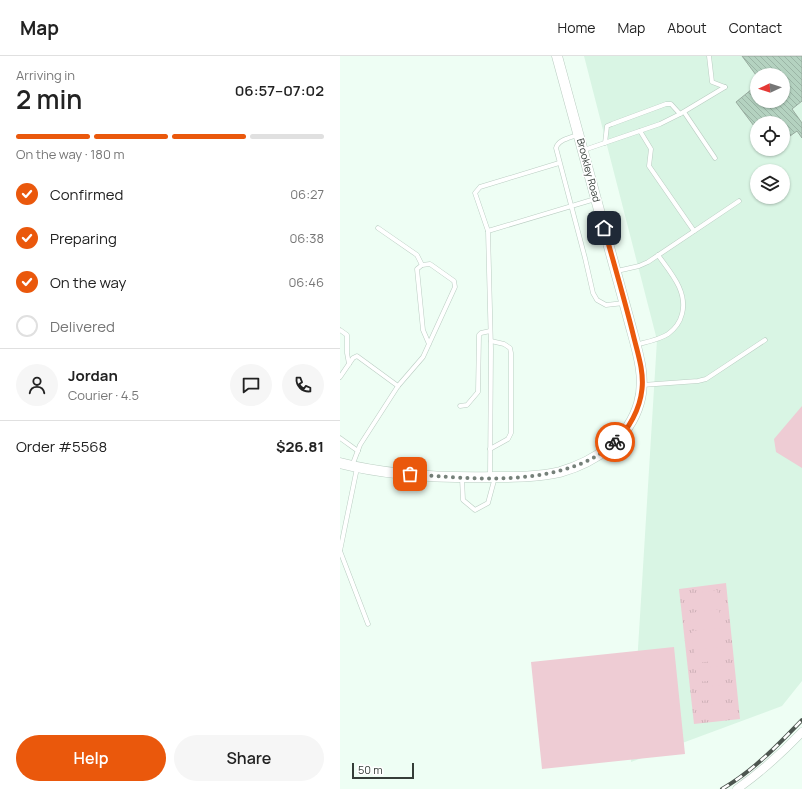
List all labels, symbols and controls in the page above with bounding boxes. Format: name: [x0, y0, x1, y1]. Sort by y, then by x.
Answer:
text: Map: [20, 15, 59, 41]
text: Home: [558, 18, 595, 37]
text: Map: [617, 18, 645, 37]
text: About: [667, 18, 707, 37]
text: Contact: [729, 18, 782, 37]
text: Arriving in: [16, 66, 75, 84]
north arrow: [750, 68, 790, 108]
map controls: [750, 68, 790, 204]
text: 06:57–07:02: [235, 80, 324, 101]
text: 2 min: [16, 81, 82, 117]
button: locate: [750, 116, 790, 156]
street label: Brookley Road: [574, 137, 604, 204]
text: On the way · 180 m: [16, 145, 124, 163]
button: layers: [750, 164, 790, 204]
icon: check: [16, 183, 38, 205]
text: Confirmed: [50, 184, 123, 205]
text: 06:27: [290, 185, 324, 203]
pin: [587, 211, 621, 245]
icon: home: [593, 217, 615, 239]
icon: check: [16, 227, 38, 249]
text: Preparing: [50, 228, 117, 249]
text: 06:38: [289, 229, 324, 247]
icon: check: [16, 271, 38, 293]
text: On the way: [50, 272, 126, 293]
text: 06:46: [288, 273, 324, 291]
text: Delivered: [50, 316, 115, 337]
button: person: [16, 364, 58, 406]
button: chat: [230, 364, 272, 406]
button: phone: [282, 364, 324, 406]
text: Jordan: [68, 365, 118, 386]
text: Courier · 4.5: [68, 386, 139, 404]
courier: [595, 422, 635, 462]
icon: bike: [604, 431, 626, 453]
text: Order #5568: [16, 436, 107, 457]
text: $26.81: [276, 436, 324, 457]
pin: [393, 457, 427, 491]
icon: bag: [399, 463, 421, 485]
button: Help: [16, 735, 166, 781]
button: Share: [174, 735, 324, 781]
scale bar: [352, 761, 414, 780]
text: 50 m: [358, 762, 383, 777]

